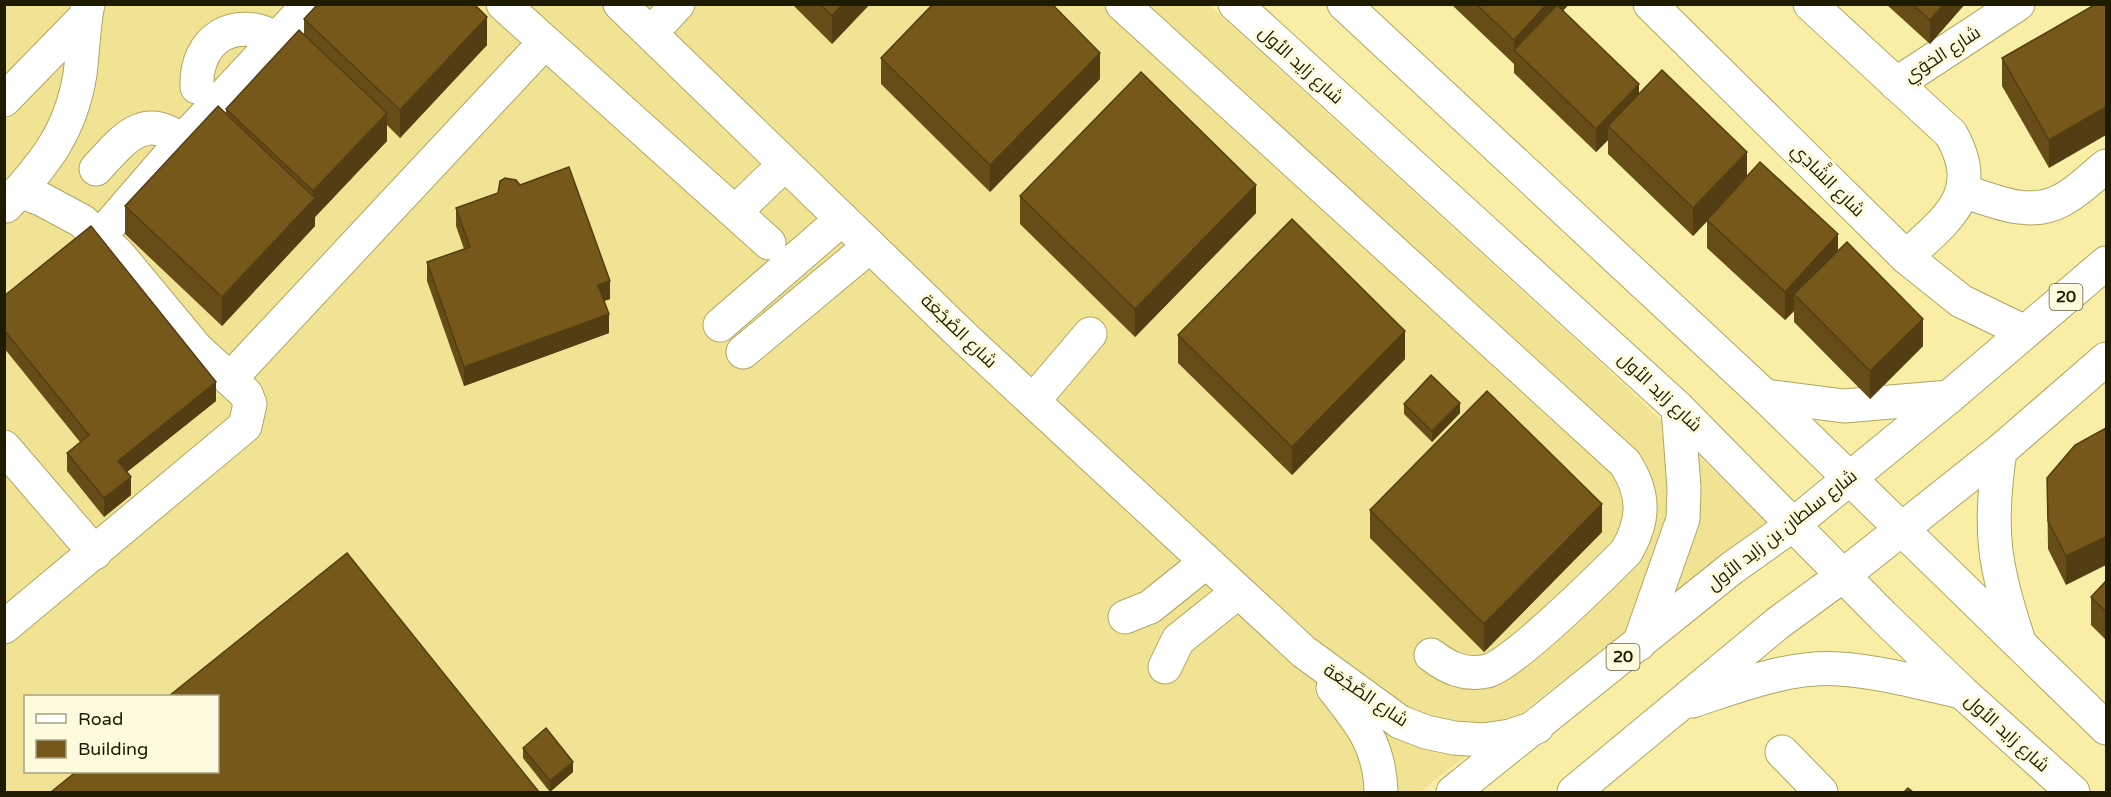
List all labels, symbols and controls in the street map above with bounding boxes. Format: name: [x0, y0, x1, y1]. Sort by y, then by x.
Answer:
street label: شارع زايد الأول: [1253, 21, 1348, 110]
street label: شارع الخوَي: [1900, 21, 1986, 89]
street label: شارع الشَّادِي: [1785, 136, 1872, 223]
road number: 20: [2050, 284, 2082, 310]
street label: شارع الصَّجْعَة: [916, 289, 1002, 373]
street label: شارع زايد الأول: [1613, 348, 1706, 437]
street label: شارع سلطان بن زايد الأول: [1703, 465, 1862, 596]
road number: 20: [1606, 644, 1640, 670]
street label: شارع الصَّجْعَة: [1319, 659, 1413, 732]
street label: شارع زايد الأول: [1959, 689, 2054, 778]
legend: [24, 695, 219, 773]
text: Road: [78, 708, 123, 730]
text: Building: [78, 738, 148, 760]

